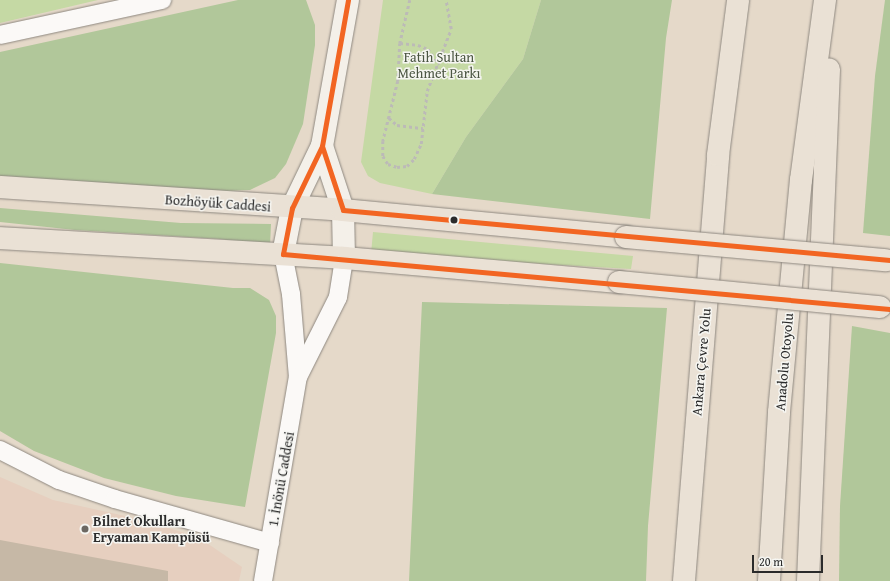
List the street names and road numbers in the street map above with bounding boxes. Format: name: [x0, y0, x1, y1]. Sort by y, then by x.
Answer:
street label: Bozhöyük Caddesi: [164, 191, 272, 215]
street label: Ankara Çevre Yolu: [688, 307, 714, 417]
street label: Anadolu Otoyolu: [771, 312, 797, 412]
street label: 1. İnönü Caddesi: [264, 430, 298, 528]

